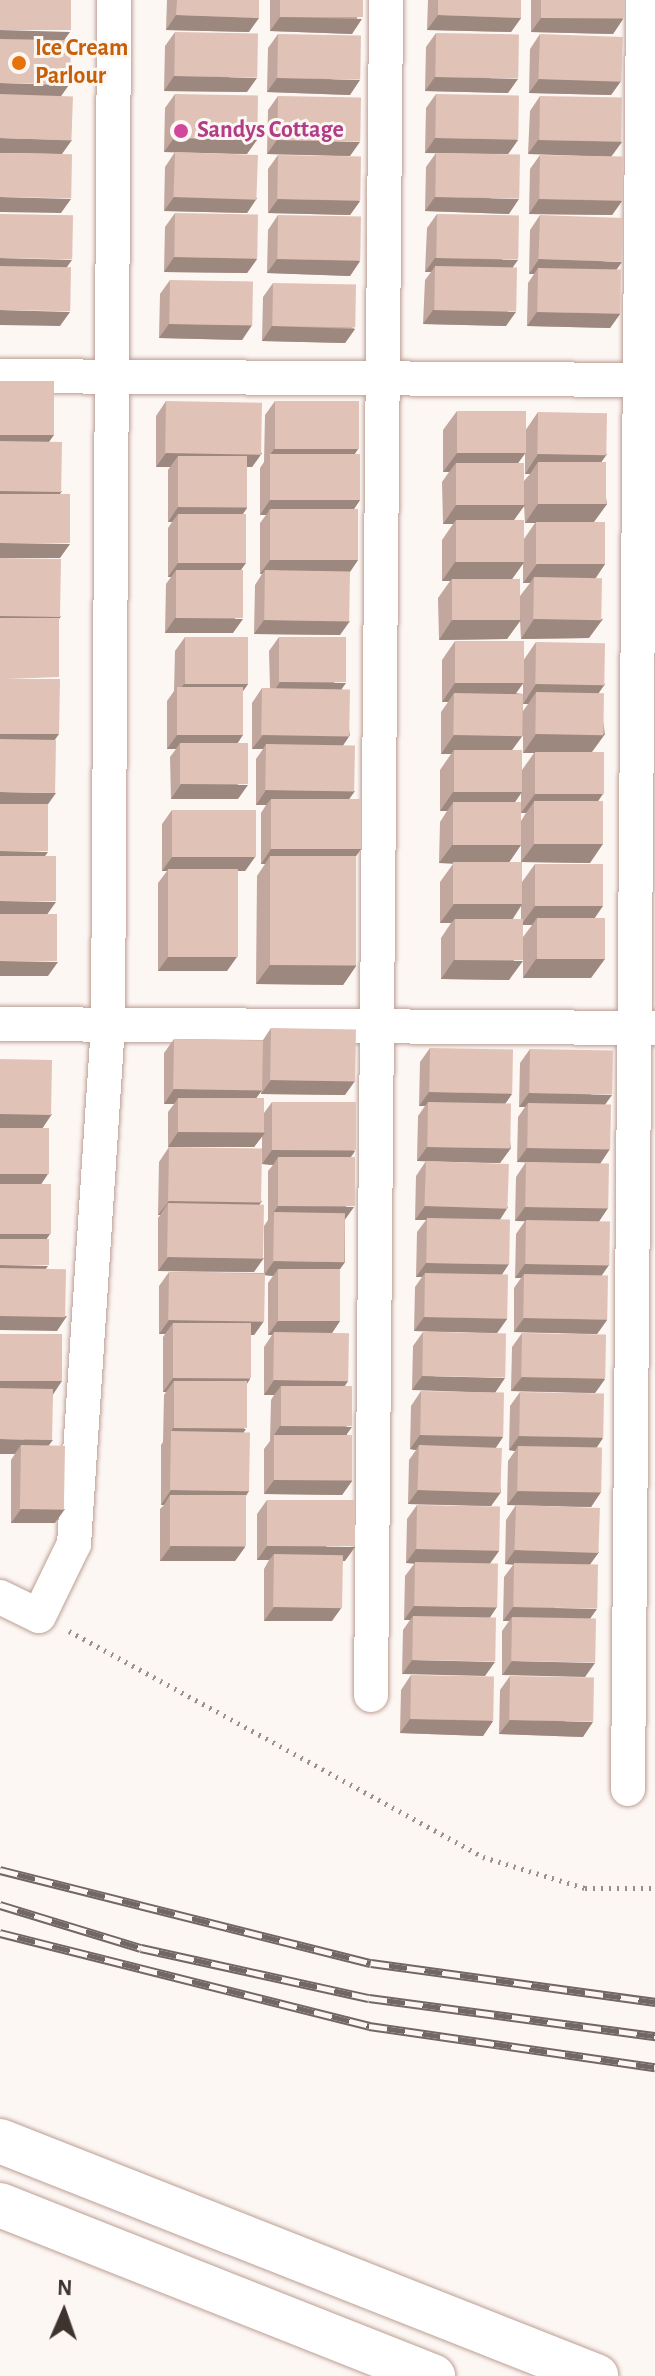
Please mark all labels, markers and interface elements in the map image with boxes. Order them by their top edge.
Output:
place label: Ice Cream Parlour [35,35,128,91]
marker: Ice Cream Parlour [10,54,28,72]
place label: Sandys Cottage [197,117,344,145]
marker: Sandys Cottage [172,122,190,140]
north arrow [24,2272,104,2352]
text: N [57,2277,73,2299]

